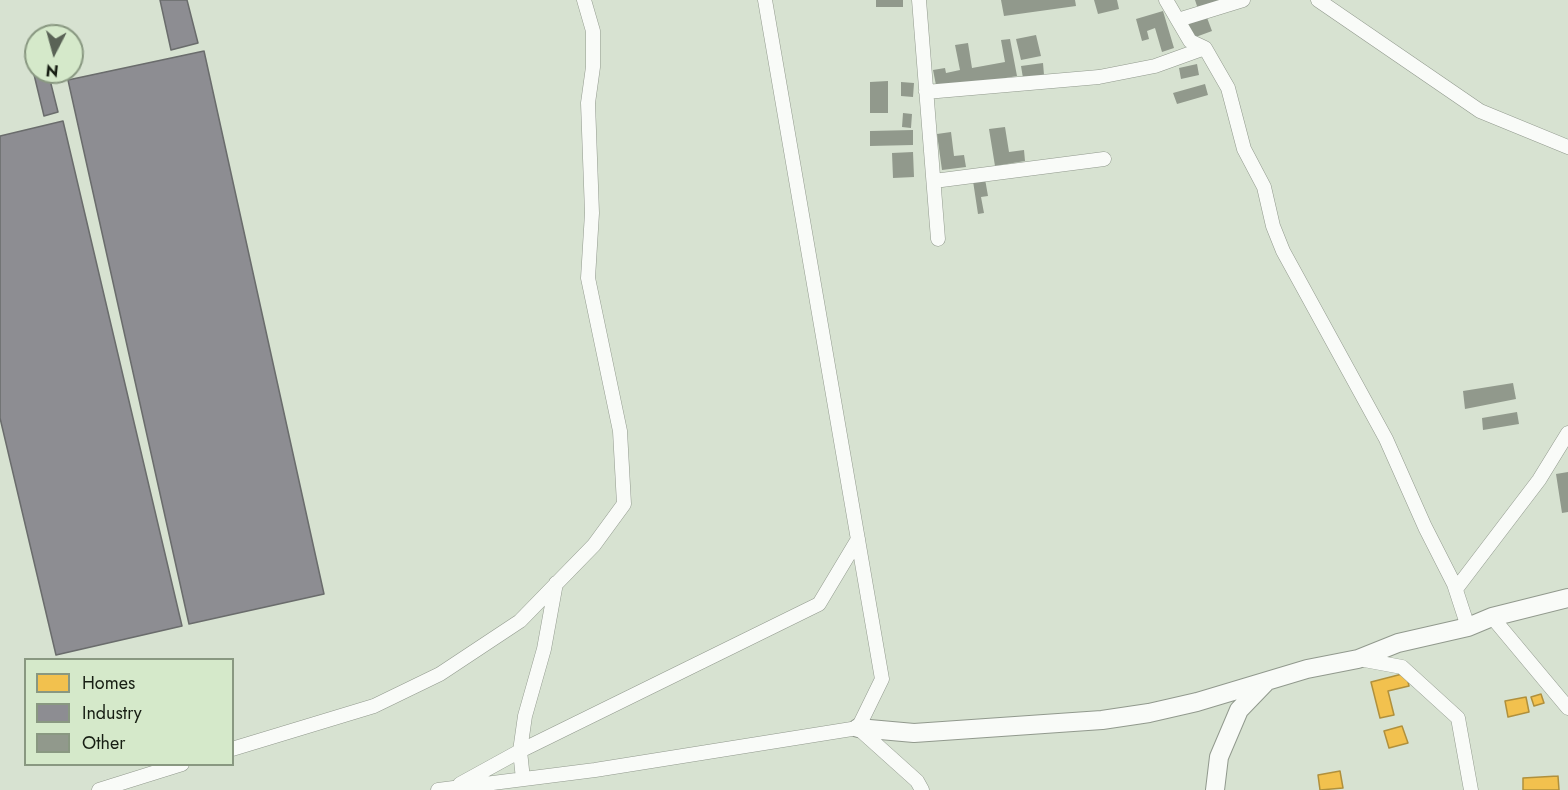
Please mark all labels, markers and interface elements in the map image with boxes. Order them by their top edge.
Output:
north arrow [24,24,84,84]
text: N [45,58,60,83]
legend [24,658,234,766]
text: Homes [82,670,135,696]
text: Industry [82,700,142,726]
text: Other [82,730,125,756]

